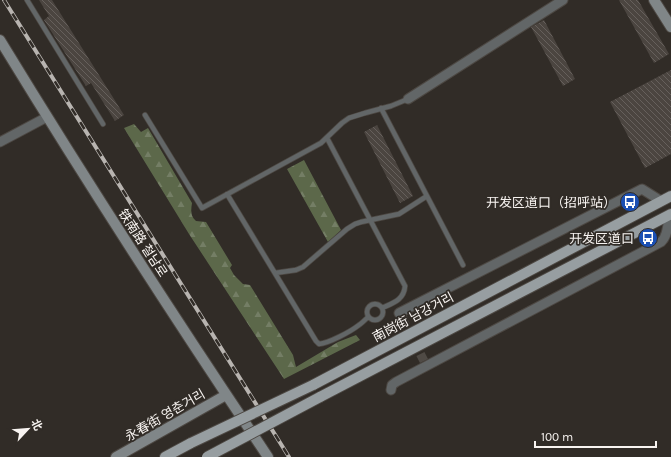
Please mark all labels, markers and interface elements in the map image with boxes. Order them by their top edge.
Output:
bus stop icon: 开发区道口（招呼站） [619,191,641,213]
place label: 开发区道口（招呼站） [486,195,616,210]
street label: 铁南路 철남로 [115,206,171,280]
bus stop icon: 开发区道口 [637,227,659,249]
place label: 开发区道口 [569,231,634,246]
street label: 南岗街 남강거리 [370,289,456,345]
street label: 永春街 영춘거리 [122,386,208,444]
north arrow [8,409,48,449]
text: 北 [28,417,45,433]
scale bar [535,423,656,449]
text: 100 m [541,430,573,444]

